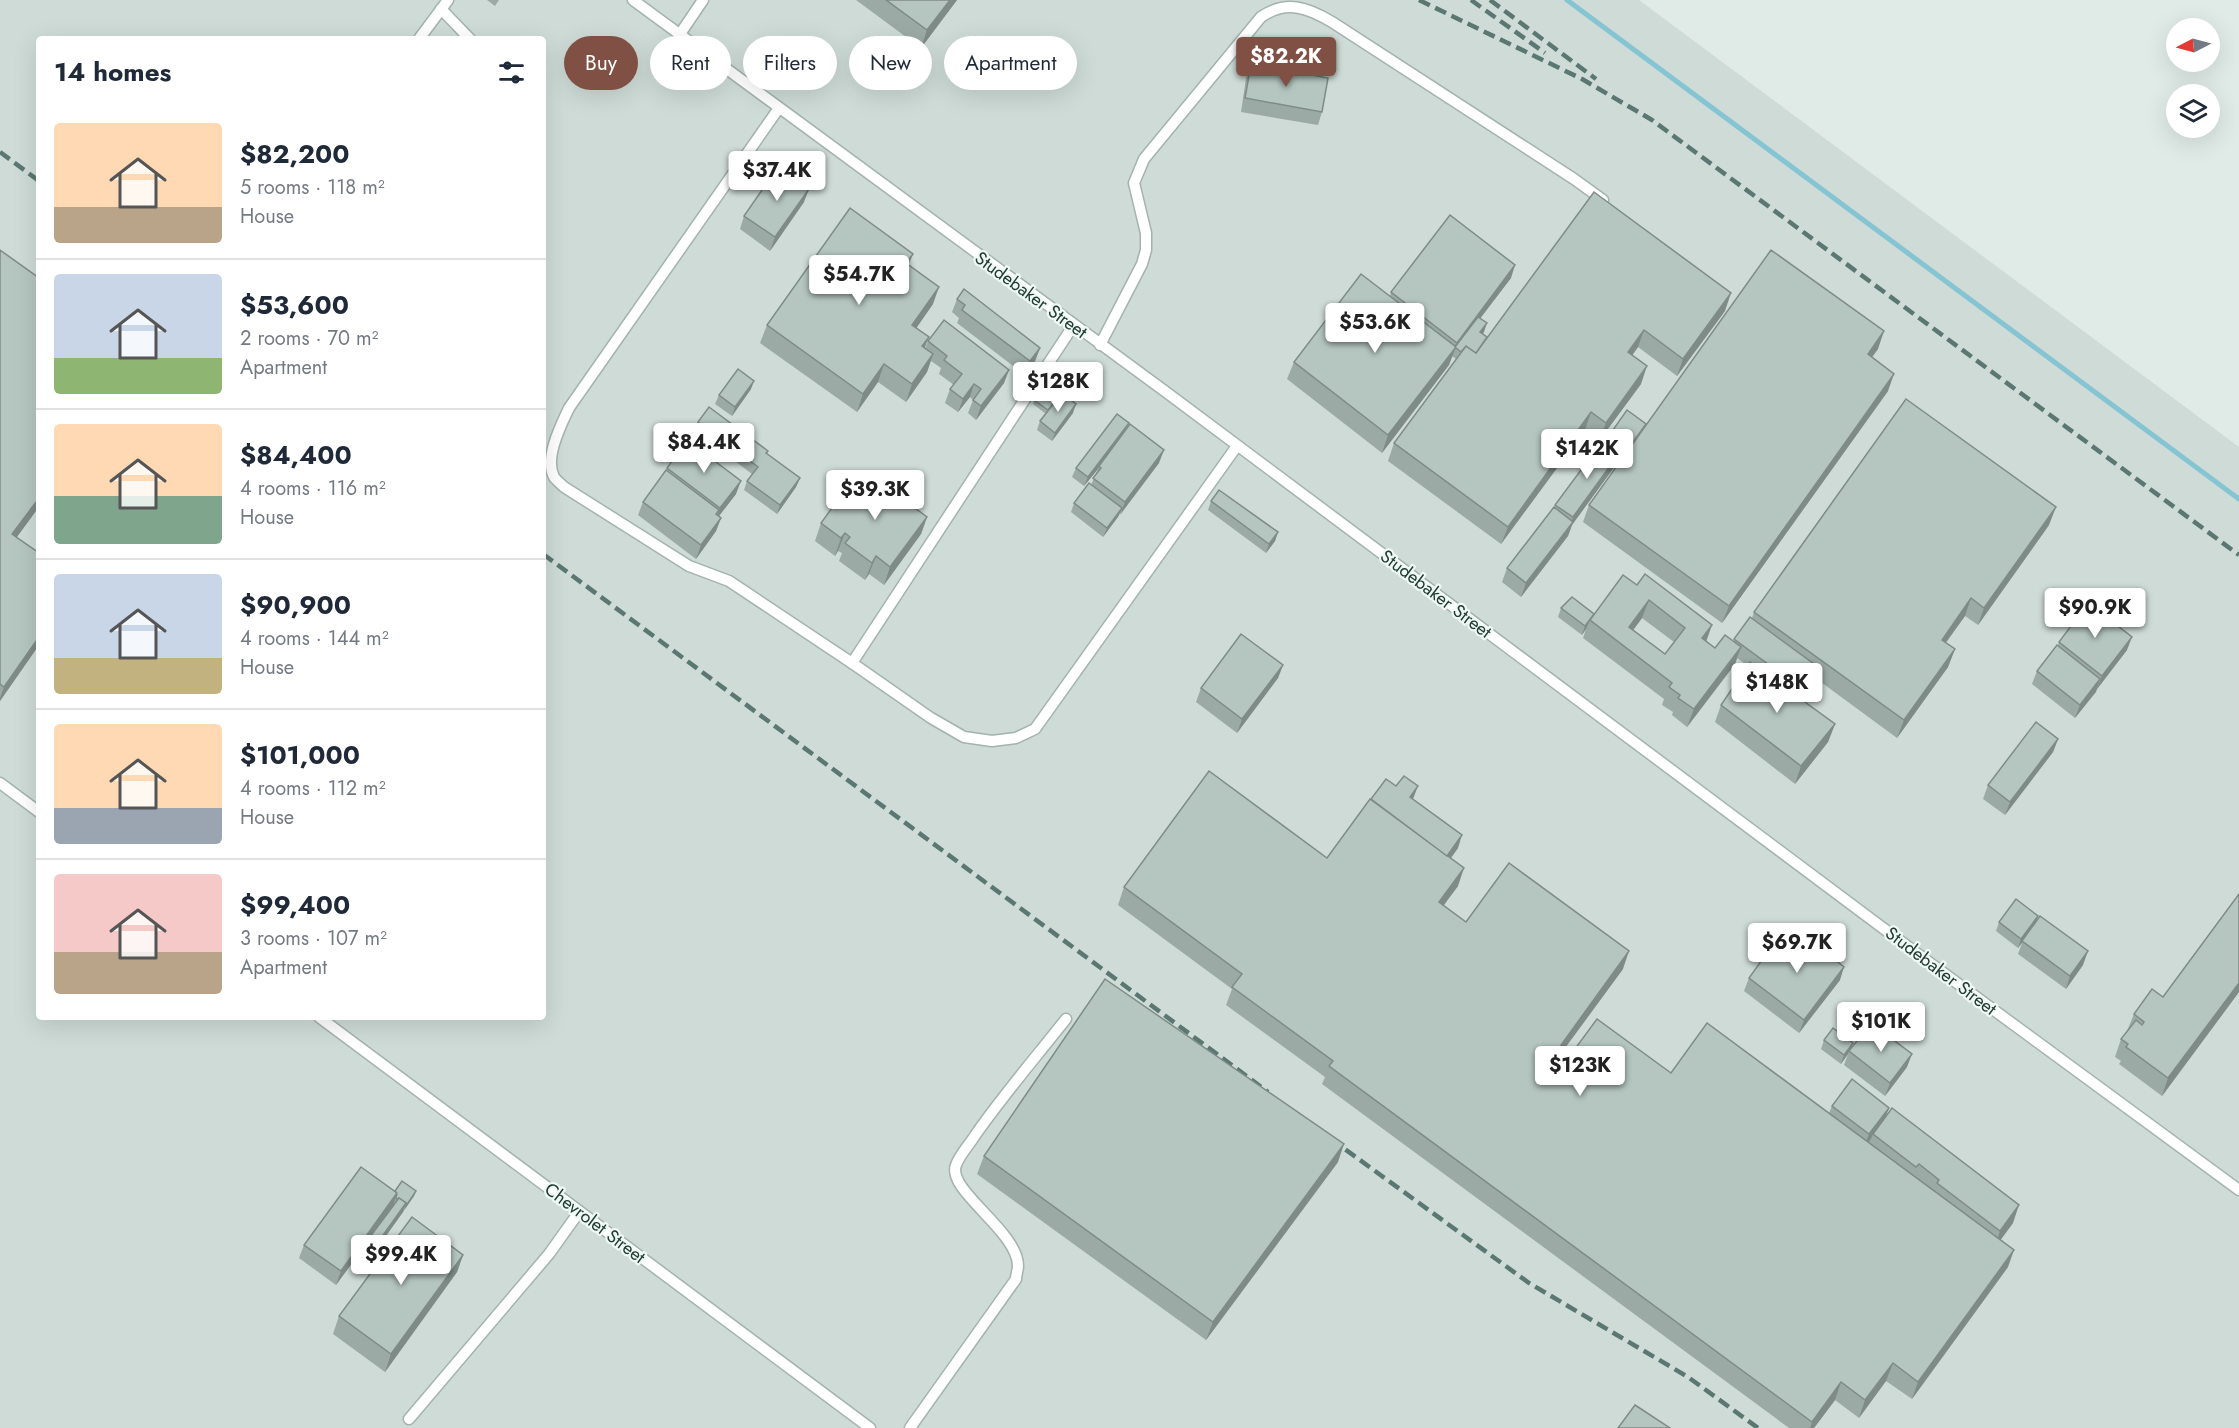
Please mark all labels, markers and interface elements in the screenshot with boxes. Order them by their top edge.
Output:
north arrow [2166,18,2220,72]
map controls [2166,18,2220,138]
chip: Buy [564,36,638,90]
chip: Rent [650,36,731,90]
chip: Filters [743,36,837,90]
chip: New [849,36,932,90]
chip: Apartment [944,36,1077,90]
pin: $82.2K [1237,37,1335,88]
text: $82.2K [1250,42,1322,71]
text: 14 homes [54,53,171,91]
icon: filters [495,56,528,89]
button: layers [2166,84,2220,138]
text: $82,200 [240,135,349,173]
icon: home [102,147,174,219]
pin: $37.4K [728,151,826,202]
text: $37.4K [743,156,812,185]
text: 5 rooms · 118 m² [240,173,385,202]
text: House [240,202,294,231]
street label: Studebaker Street [969,245,1093,345]
pin: $54.7K [810,255,908,306]
text: $54.7K [823,260,895,289]
text: $53,600 [240,286,349,324]
icon: home [102,298,174,370]
pin: $53.6K [1326,303,1424,354]
text: $53.6K [1339,308,1411,337]
text: 2 rooms · 70 m² [240,324,378,353]
text: Apartment [240,353,327,382]
pin: $128K [1016,362,1100,413]
text: $128K [1027,367,1089,396]
pin: $84.4K [655,423,753,474]
text: $84.4K [667,428,741,457]
pin: $142K [1545,429,1629,480]
text: $142K [1555,434,1619,463]
text: $84,400 [240,436,352,474]
icon: home [102,448,174,520]
pin: $39.3K [826,470,924,521]
text: 4 rooms · 116 m² [240,474,386,503]
text: $39.3K [840,475,910,504]
text: House [240,503,294,532]
street label: Studebaker Street [1375,543,1498,645]
text: $90,900 [240,586,351,624]
pin: $90.9K [2046,588,2144,639]
text: $90.9K [2059,593,2131,622]
icon: home [102,598,174,670]
text: 4 rooms · 144 m² [240,624,389,653]
text: House [240,653,294,682]
pin: $148K [1735,663,1819,714]
text: $148K [1745,668,1809,697]
text: $101,000 [240,736,360,774]
icon: home [102,748,174,820]
text: 4 rooms · 112 m² [240,774,386,803]
text: House [240,803,294,832]
text: $99,400 [240,886,350,924]
icon: home [102,898,174,970]
street label: Studebaker Street [1880,920,2003,1022]
pin: $69.7K [1748,923,1846,974]
text: 3 rooms · 107 m² [240,924,387,953]
text: $69.7K [1762,928,1832,957]
text: Apartment [240,953,327,982]
pin: $101K [1839,1002,1923,1053]
text: $101K [1851,1007,1911,1036]
pin: $123K [1538,1046,1622,1097]
text: $123K [1549,1051,1611,1080]
street label: Chevrolet Street [539,1176,651,1270]
pin: $99.4K [352,1235,450,1286]
text: $99.4K [365,1240,437,1269]

